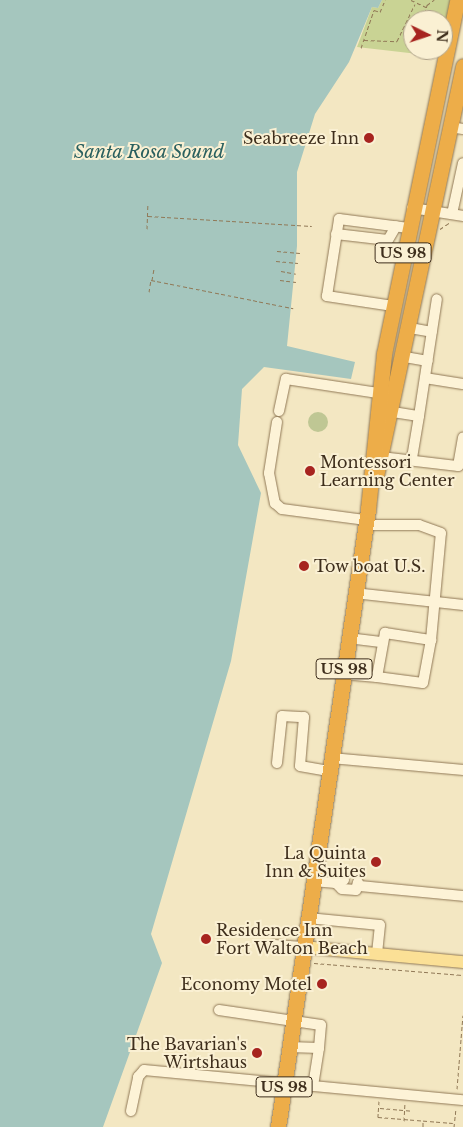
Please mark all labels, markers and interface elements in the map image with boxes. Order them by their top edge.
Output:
north arrow [403,10,453,60]
text: N [433,29,451,43]
place label: Seabreeze Inn [243,128,359,148]
marker: Seabreeze Inn [363,132,375,144]
water label: Santa Rosa Sound [73,141,225,163]
road number: US 98 [374,240,432,266]
place label: Montessori Learning Center [320,452,455,490]
marker: Montessori Learning Center [304,465,316,477]
place label: Tow boat U.S. [314,556,426,576]
marker: Tow boat U.S. [298,560,310,572]
road number: US 98 [315,656,373,682]
place label: La Quinta Inn & Suites [265,843,366,881]
marker: La Quinta Inn & Suites [370,856,382,868]
place label: Residence Inn Fort Walton Beach [216,920,368,958]
marker: Residence Inn Fort Walton Beach [200,933,212,945]
place label: Economy Motel [180,974,312,994]
marker: Economy Motel [316,978,328,990]
place label: The Bavarian's Wirtshaus [127,1034,247,1072]
marker: The Bavarian's Wirtshaus [251,1047,263,1059]
road number: US 98 [255,1074,313,1100]

